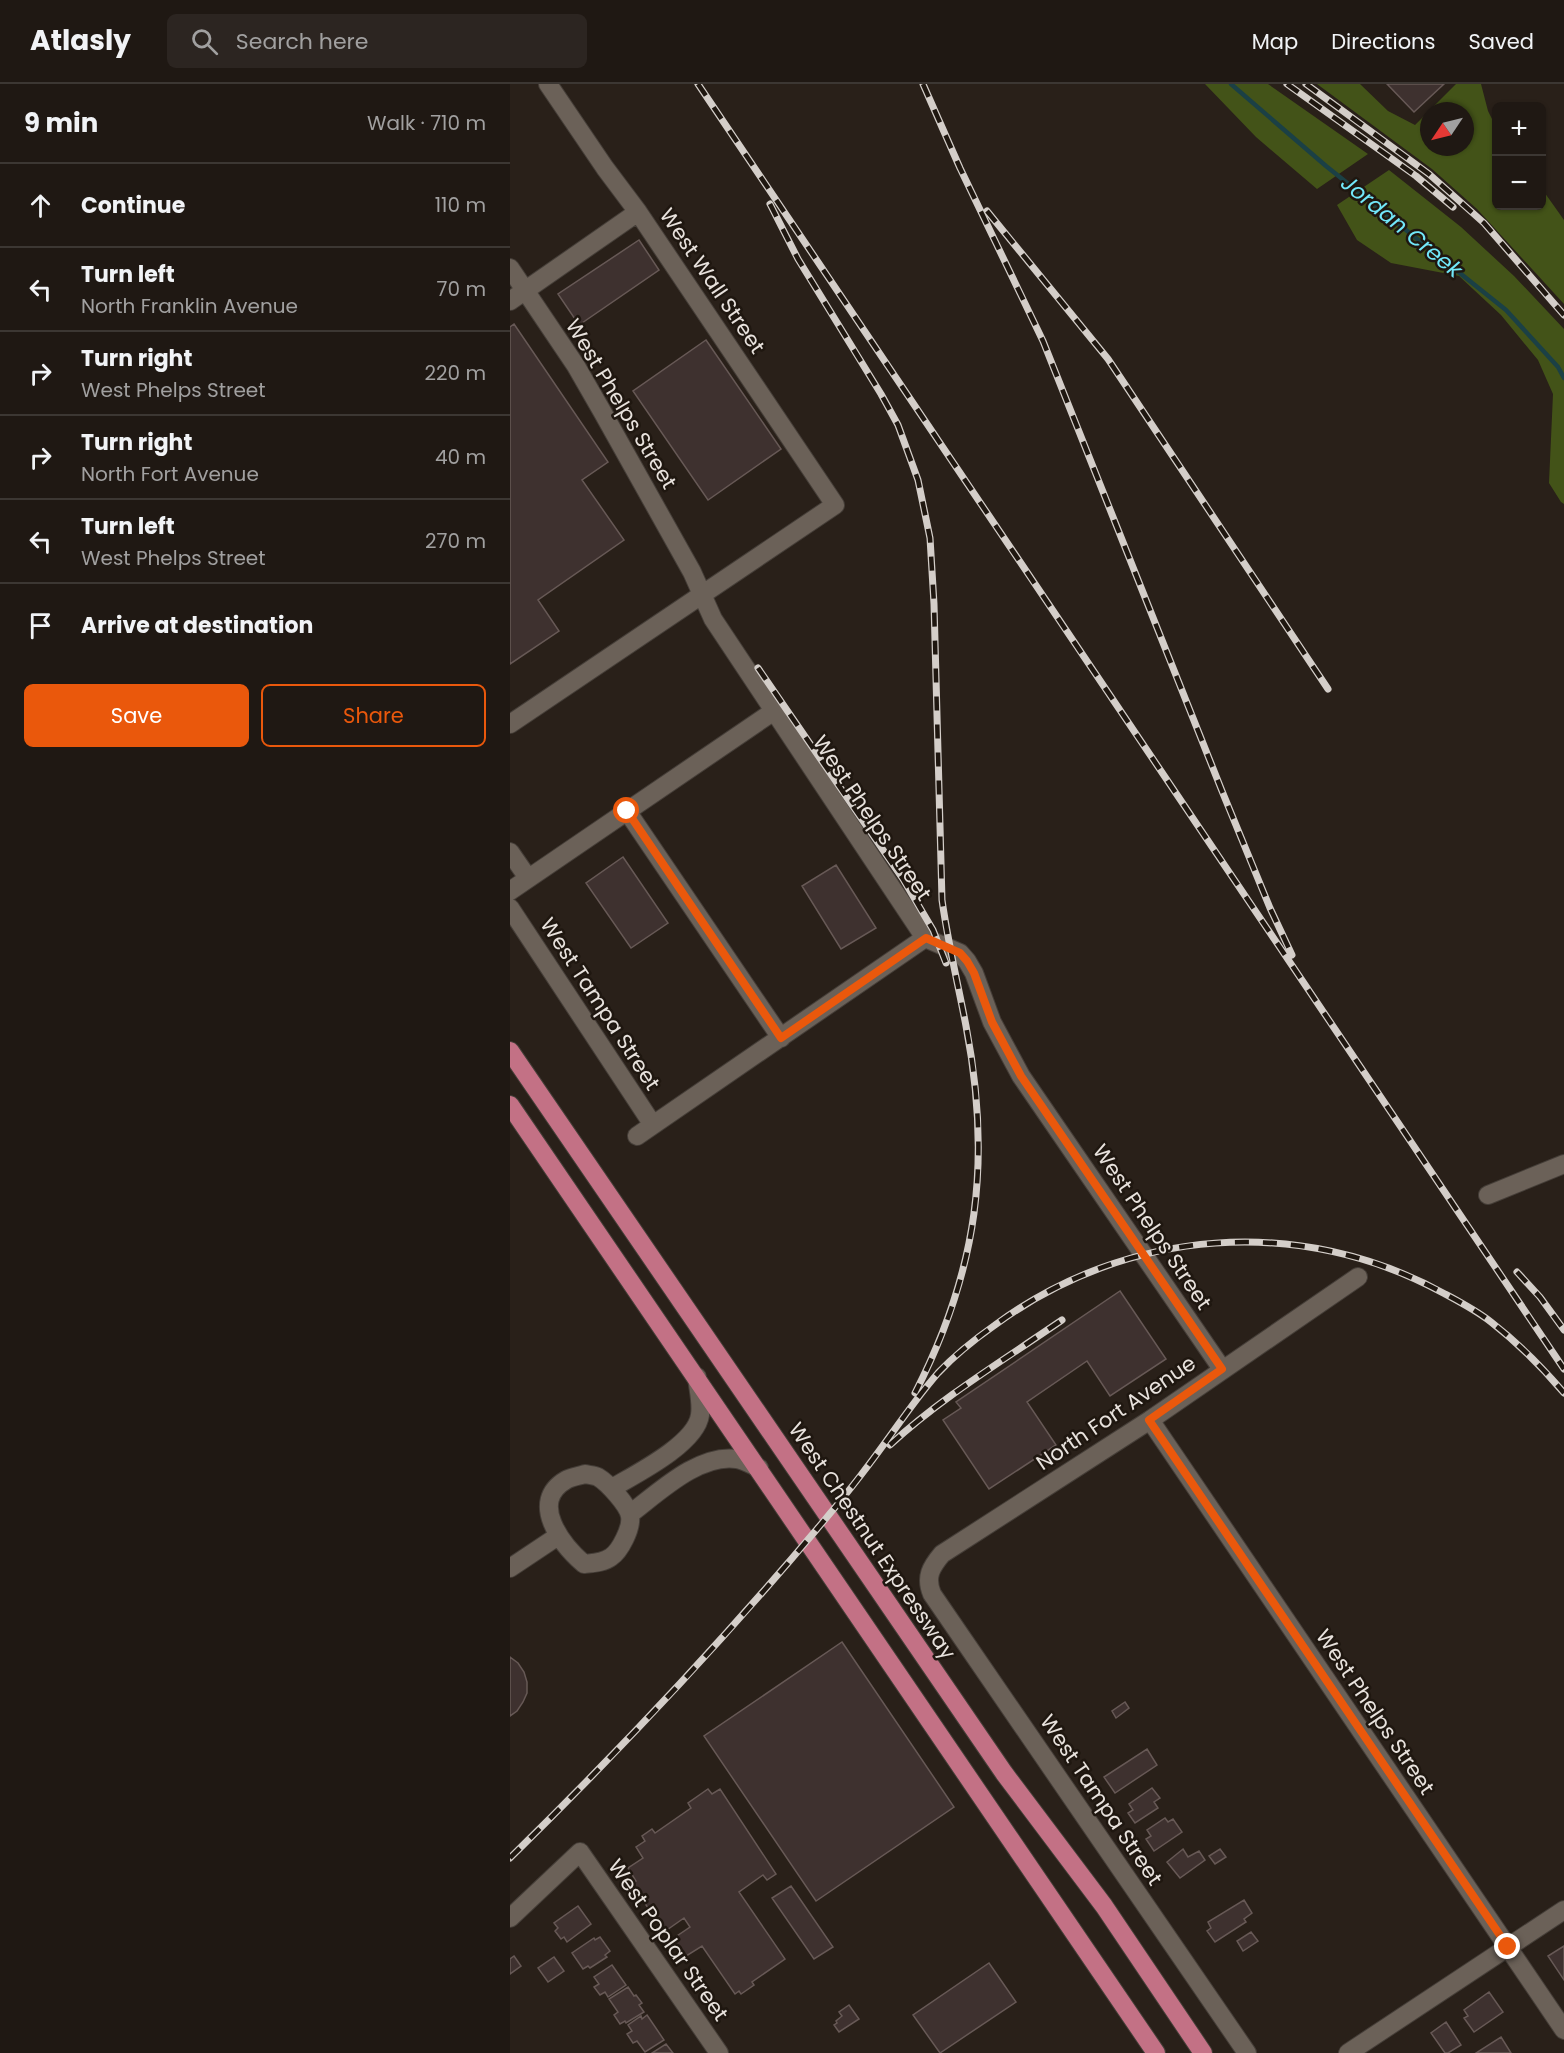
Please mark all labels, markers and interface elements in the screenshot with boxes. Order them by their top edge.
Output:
search box [167,14,587,68]
text: Atlasly [30,21,131,60]
icon: search [188,25,221,58]
text: Search here [236,26,368,57]
text: Map [1252,27,1298,56]
text: Directions [1331,27,1435,56]
text: Saved [1468,27,1534,56]
north arrow [1420,102,1474,156]
map controls [1492,102,1546,210]
button: + [1492,102,1546,156]
text: 9 min [24,105,98,141]
text: Walk · 710 m [367,109,486,137]
button: − [1492,156,1546,210]
water label: Jordan Creek [1334,168,1470,286]
icon: ahead [24,189,57,222]
text: Continue [81,190,185,221]
text: 110 m [435,191,486,219]
street label: West Wall Street [653,202,772,359]
text: Turn left [81,259,175,290]
icon: left [24,273,57,306]
text: 70 m [437,275,486,303]
text: North Franklin Avenue [81,292,298,320]
street label: West Phelps Street [559,313,684,494]
text: Turn right [81,343,192,374]
icon: right [24,357,57,390]
text: 220 m [425,359,486,387]
text: West Phelps Street [81,376,266,404]
text: Turn right [81,427,192,458]
icon: right [24,441,57,474]
text: 40 m [435,443,486,471]
text: North Fort Avenue [81,460,259,488]
text: Turn left [81,511,175,542]
icon: left [24,525,57,558]
text: 270 m [425,527,486,555]
text: West Phelps Street [81,544,266,572]
icon: arrive [24,609,57,642]
text: Arrive at destination [81,610,313,641]
button: Save [24,684,249,747]
button: Share [261,684,486,747]
street label: West Phelps Street [806,729,939,906]
route start [613,797,639,823]
street label: West Tampa Street [534,912,667,1096]
street label: West Phelps Street [1086,1138,1219,1315]
street label: North Fort Avenue [1030,1348,1201,1477]
street label: West Chestnut Expressway [782,1416,963,1665]
street label: West Phelps Street [1309,1623,1442,1800]
street label: West Tampa Street [1033,1709,1169,1891]
street label: West Poplar Street [602,1853,735,2027]
route end [1494,1933,1520,1959]

